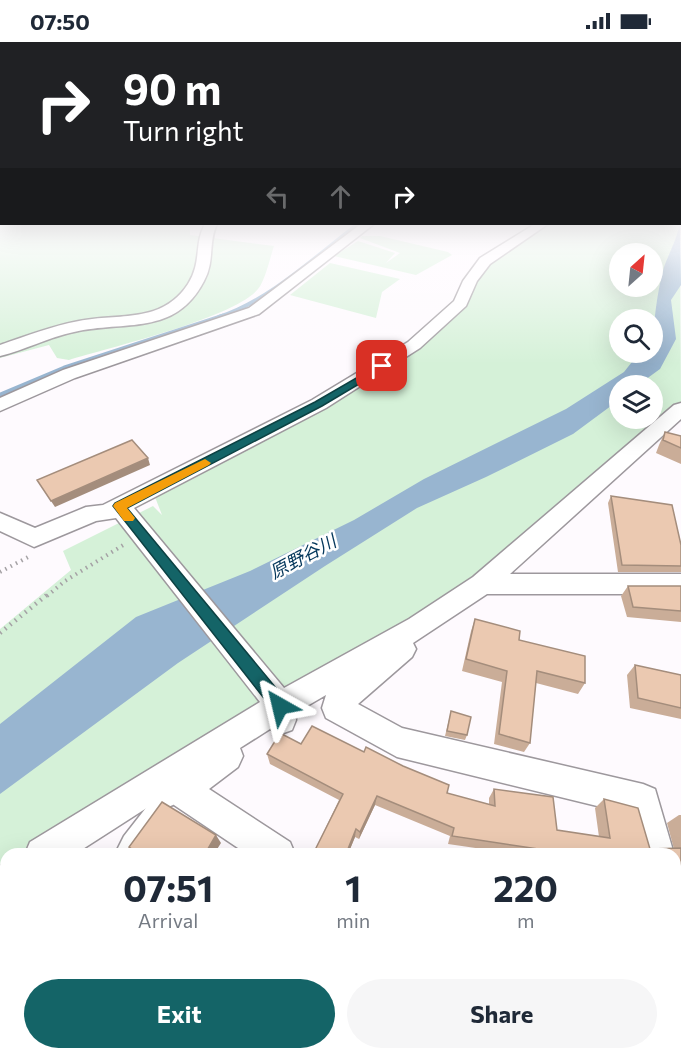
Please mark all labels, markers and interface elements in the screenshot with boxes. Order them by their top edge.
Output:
text: 07:50 [30,8,90,35]
text: 90 m [123,62,222,114]
icon: right [24,66,102,144]
text: Turn right [123,114,243,147]
icon: left [261,180,294,213]
icon: ahead [324,180,357,213]
icon: right [387,180,420,213]
north arrow [609,243,663,297]
map controls [609,243,663,429]
button: search [609,309,663,363]
pin [356,340,407,391]
icon: arrive [365,349,398,382]
button: layers [609,375,663,429]
water label: 原野谷川 [266,529,341,583]
position arrow [248,674,312,738]
text: 07:51 [123,865,213,909]
text: 1 [345,865,361,909]
text: 220 [493,865,558,909]
text: Arrival [138,908,198,932]
text: min [336,908,370,932]
text: m [517,908,534,932]
button: Exit [24,979,335,1048]
button: Share [347,979,657,1048]

